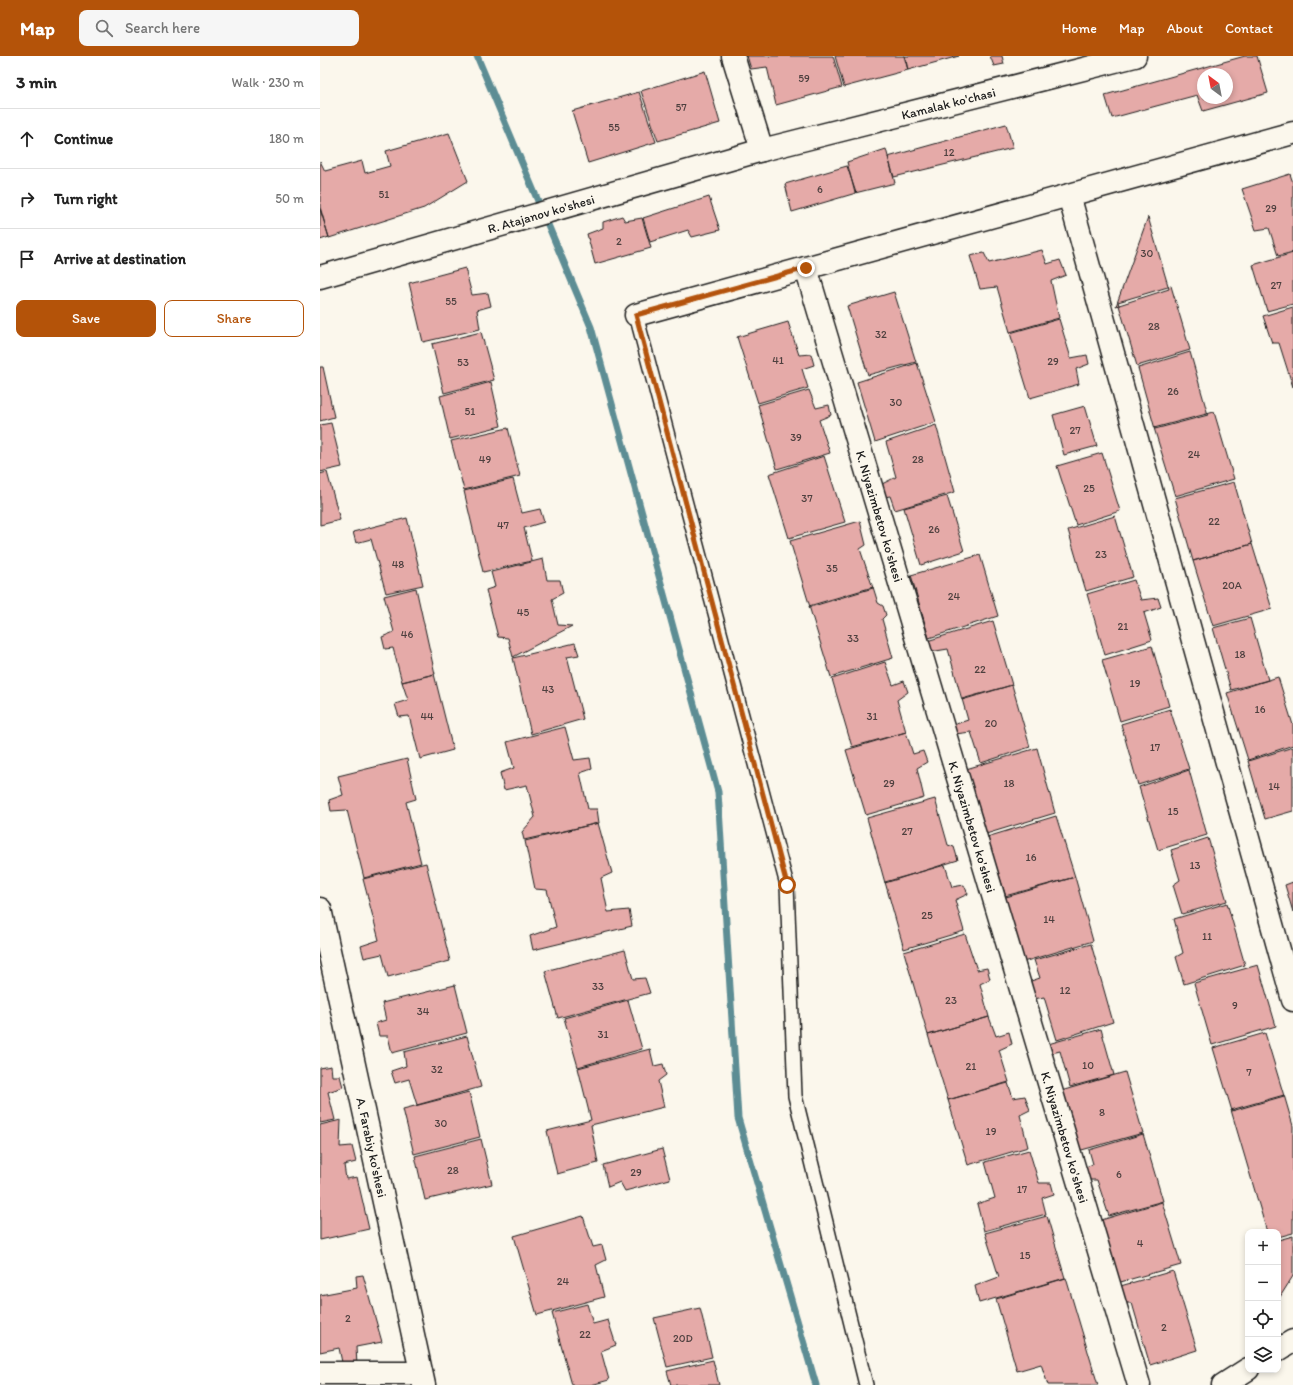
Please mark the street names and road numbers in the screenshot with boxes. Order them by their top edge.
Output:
street label: Kamalak ko'chasi [900,84,997,122]
street label: R. Atajanov ko'shesi [486,191,596,236]
street label: K. Niyazimbetov ko'shesi [853,449,907,584]
street label: K. Niyazimbetov ko'shesi [946,759,999,894]
street label: K. Niyazimbetov ko'shesi [1038,1070,1092,1205]
street label: A. Farabiy ko'shesi [354,1096,390,1199]

